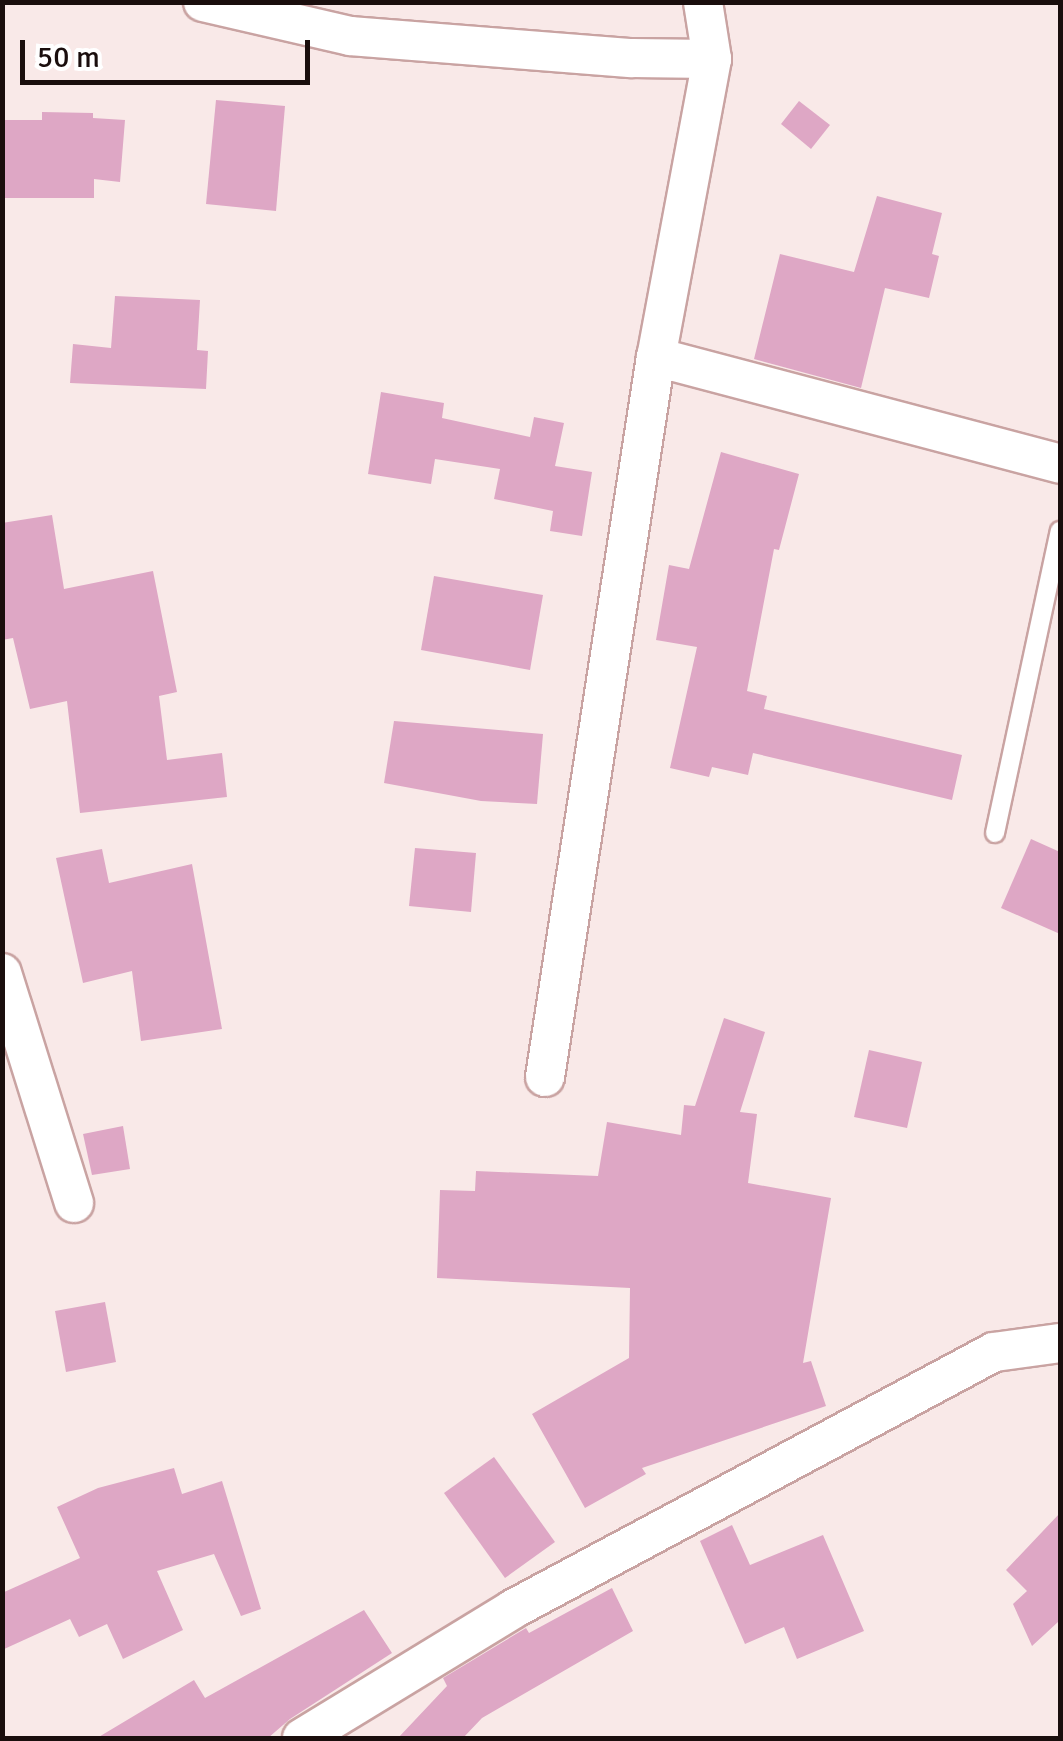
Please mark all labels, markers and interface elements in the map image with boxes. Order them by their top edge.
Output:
scale bar [25,20,315,82]
text: 50 m [37,39,100,76]

